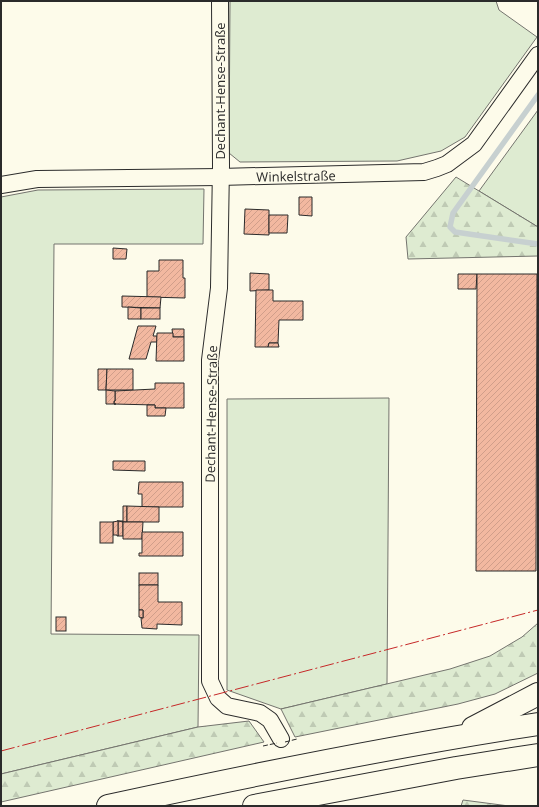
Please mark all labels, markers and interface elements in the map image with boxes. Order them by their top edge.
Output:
street label: Dechant-Hense-Straße [211,22,229,160]
street label: Winkelstraße [256,166,336,186]
street label: Dechant-Hense-Straße [201,345,221,483]

